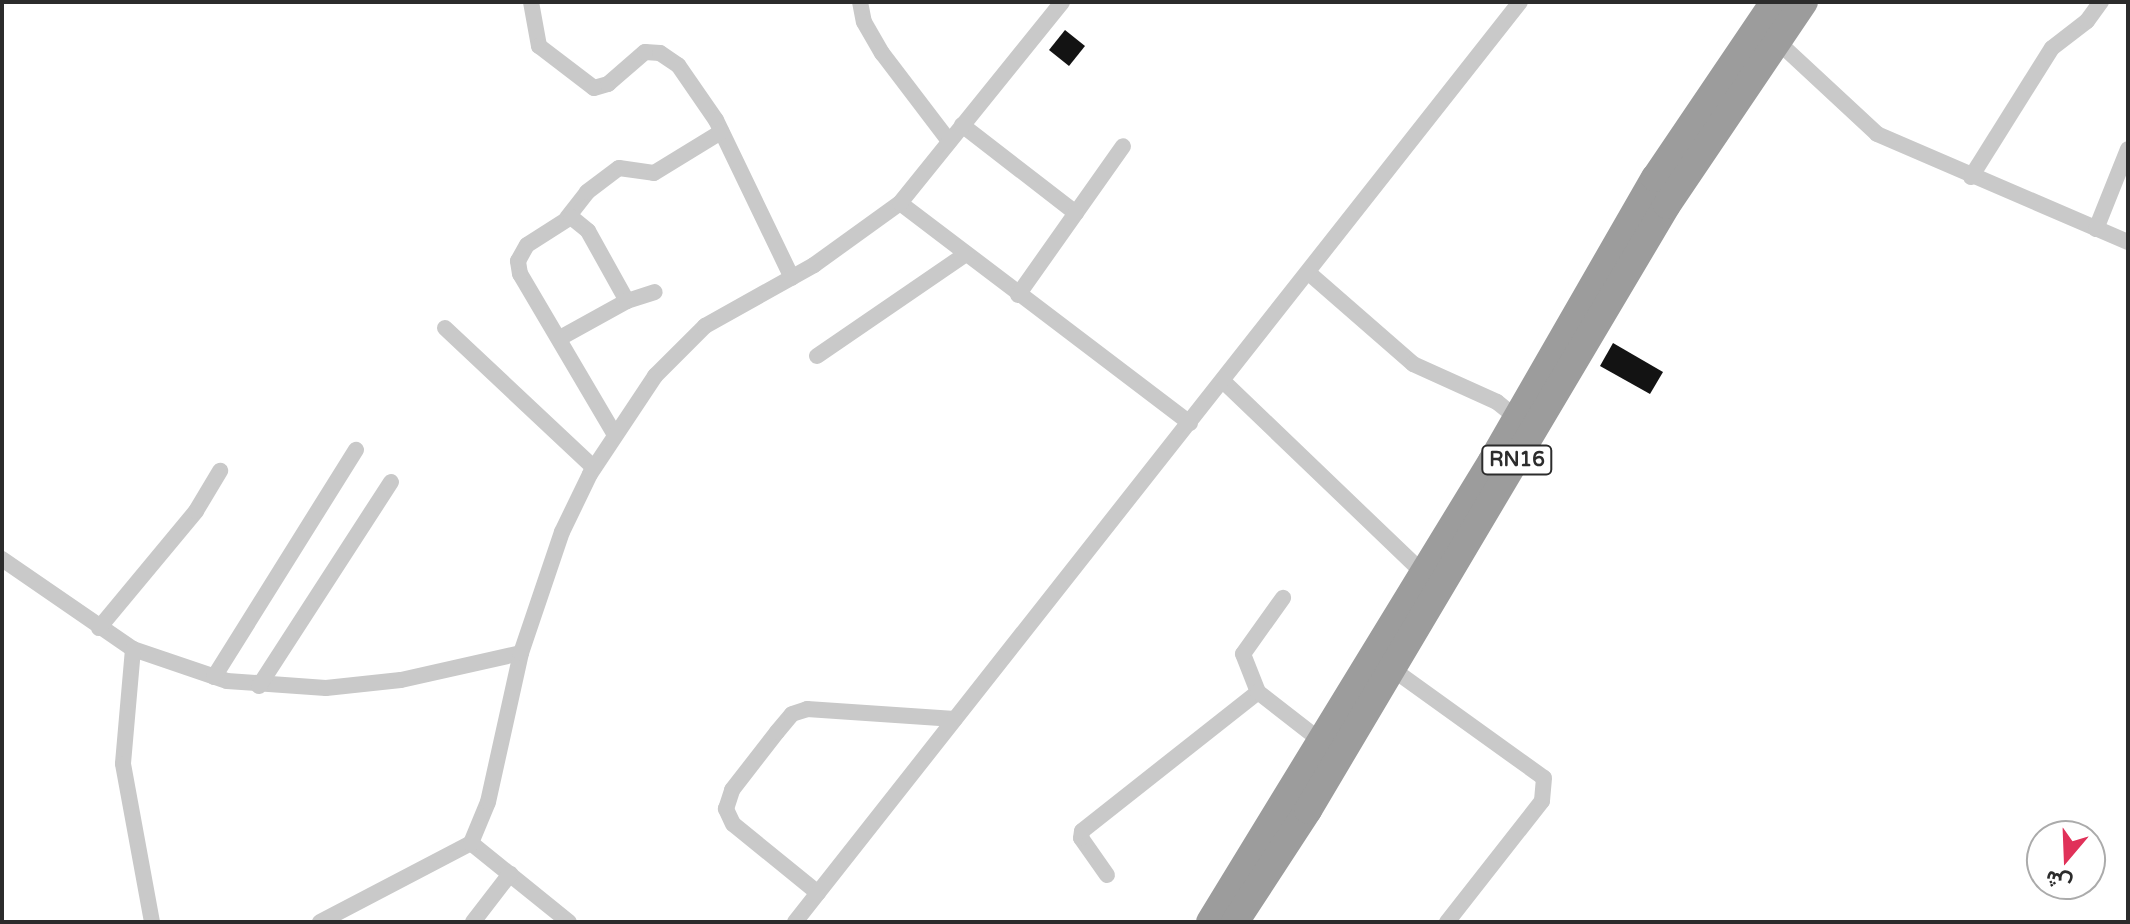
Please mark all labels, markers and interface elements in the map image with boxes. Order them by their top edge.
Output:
road number: RN16 [1481,444,1553,476]
north arrow [2026,820,2106,900]
text: ش [2042,864,2076,897]

